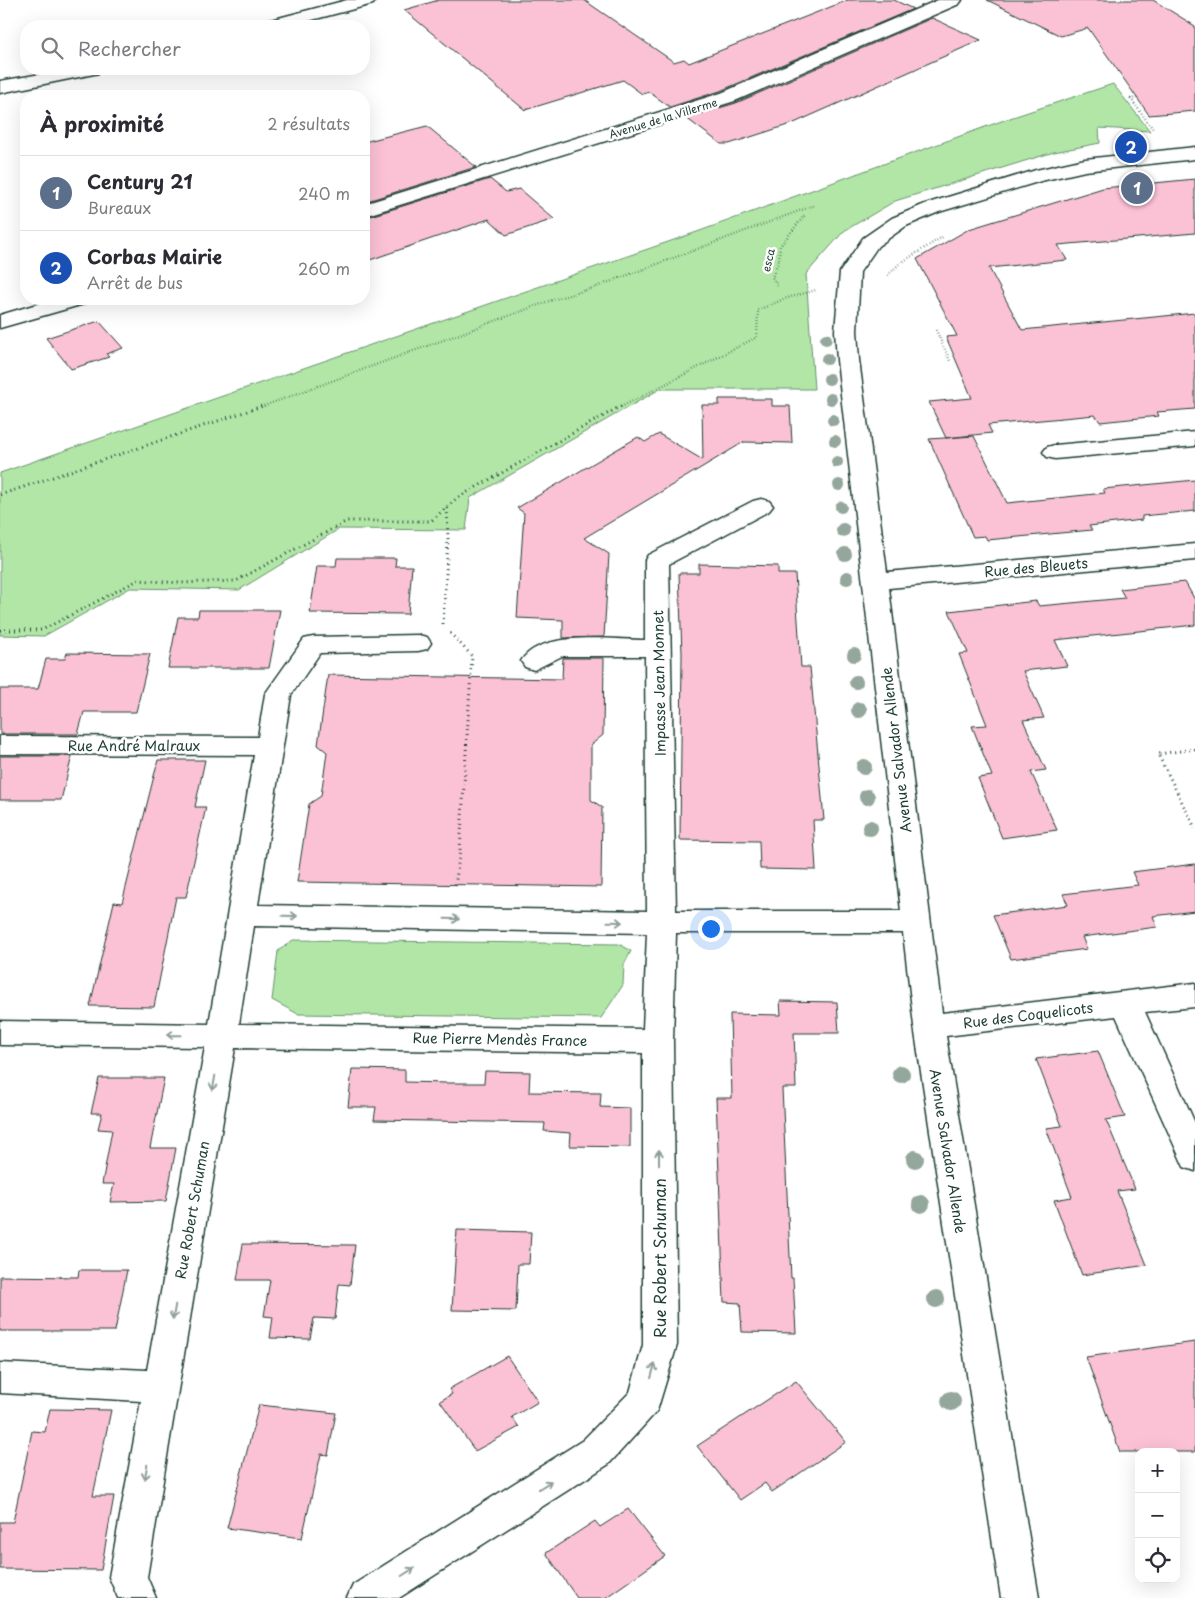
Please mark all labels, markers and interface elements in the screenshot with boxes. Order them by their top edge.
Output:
search box [20,20,370,75]
icon: search [38,34,66,62]
text: Rechercher [78,34,181,62]
street label: Avenue de la Villerme [607,93,719,143]
text: À proximité [40,107,164,139]
text: 2 résultats [267,111,350,135]
pin: 2 [1115,128,1147,166]
text: Century 21 [87,167,193,195]
pin: 1 [1121,169,1153,207]
text: 1 [52,181,60,205]
text: 240 m [298,181,350,205]
text: Bureaux [87,195,151,219]
text: Corbas Mairie [87,242,222,270]
street label: esca [757,246,779,273]
text: 2 [50,256,62,280]
text: 260 m [298,256,350,280]
text: Arrêt de bus [87,270,183,294]
street label: Rue des Bleuets [983,552,1089,582]
street label: Impasse Jean Monnet [647,610,671,756]
street label: Avenue Salvador Allende [875,666,917,834]
street label: Rue André Malraux [68,735,200,756]
one-way arrow [282,911,298,921]
one-way arrow [444,914,460,924]
your location [698,916,724,942]
one-way arrow [607,917,623,926]
street label: Rue des Coquelicots [962,997,1095,1033]
street label: Rue Pierre Mendès France [413,1027,587,1051]
one-way arrow [166,1030,182,1040]
street label: Avenue Salvador Allende [925,1067,971,1235]
one-way arrow [209,1075,219,1091]
street label: Rue Robert Schuman [170,1139,214,1281]
one-way arrow [654,1149,664,1165]
street label: Rue Robert Schuman [647,1178,671,1338]
one-way arrow [169,1304,179,1320]
one-way arrow [648,1363,658,1379]
map controls [1135,1448,1180,1583]
button: + [1135,1448,1180,1493]
one-way arrow [141,1464,151,1480]
one-way arrow [537,1479,551,1489]
button: − [1135,1493,1180,1538]
button: locate [1135,1538,1180,1583]
one-way arrow [400,1567,414,1577]

